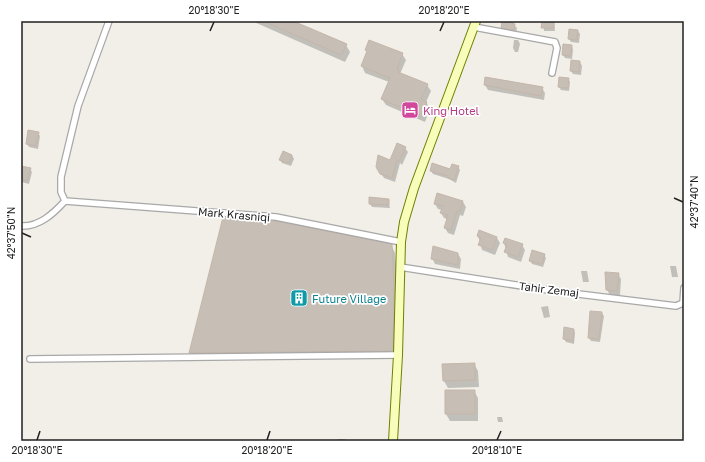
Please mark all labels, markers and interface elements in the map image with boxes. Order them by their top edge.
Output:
text: 20°18'30"E [188,4,240,16]
text: 20°18'20"E [418,4,470,16]
hotel icon: King Hotel [400,100,420,120]
place label: King Hotel [423,104,480,117]
text: 42°37'40"N [688,176,700,228]
street label: Mark Krasniqi [197,204,271,224]
text: 42°37'50"N [5,207,17,259]
street label: Tahir Zemaj [518,279,580,299]
building icon: Future Village [289,288,309,308]
place label: Future Village [312,292,386,305]
text: 20°18'30"E [11,444,63,456]
text: 20°18'20"E [241,444,293,456]
text: 20°18'10"E [472,444,522,456]

